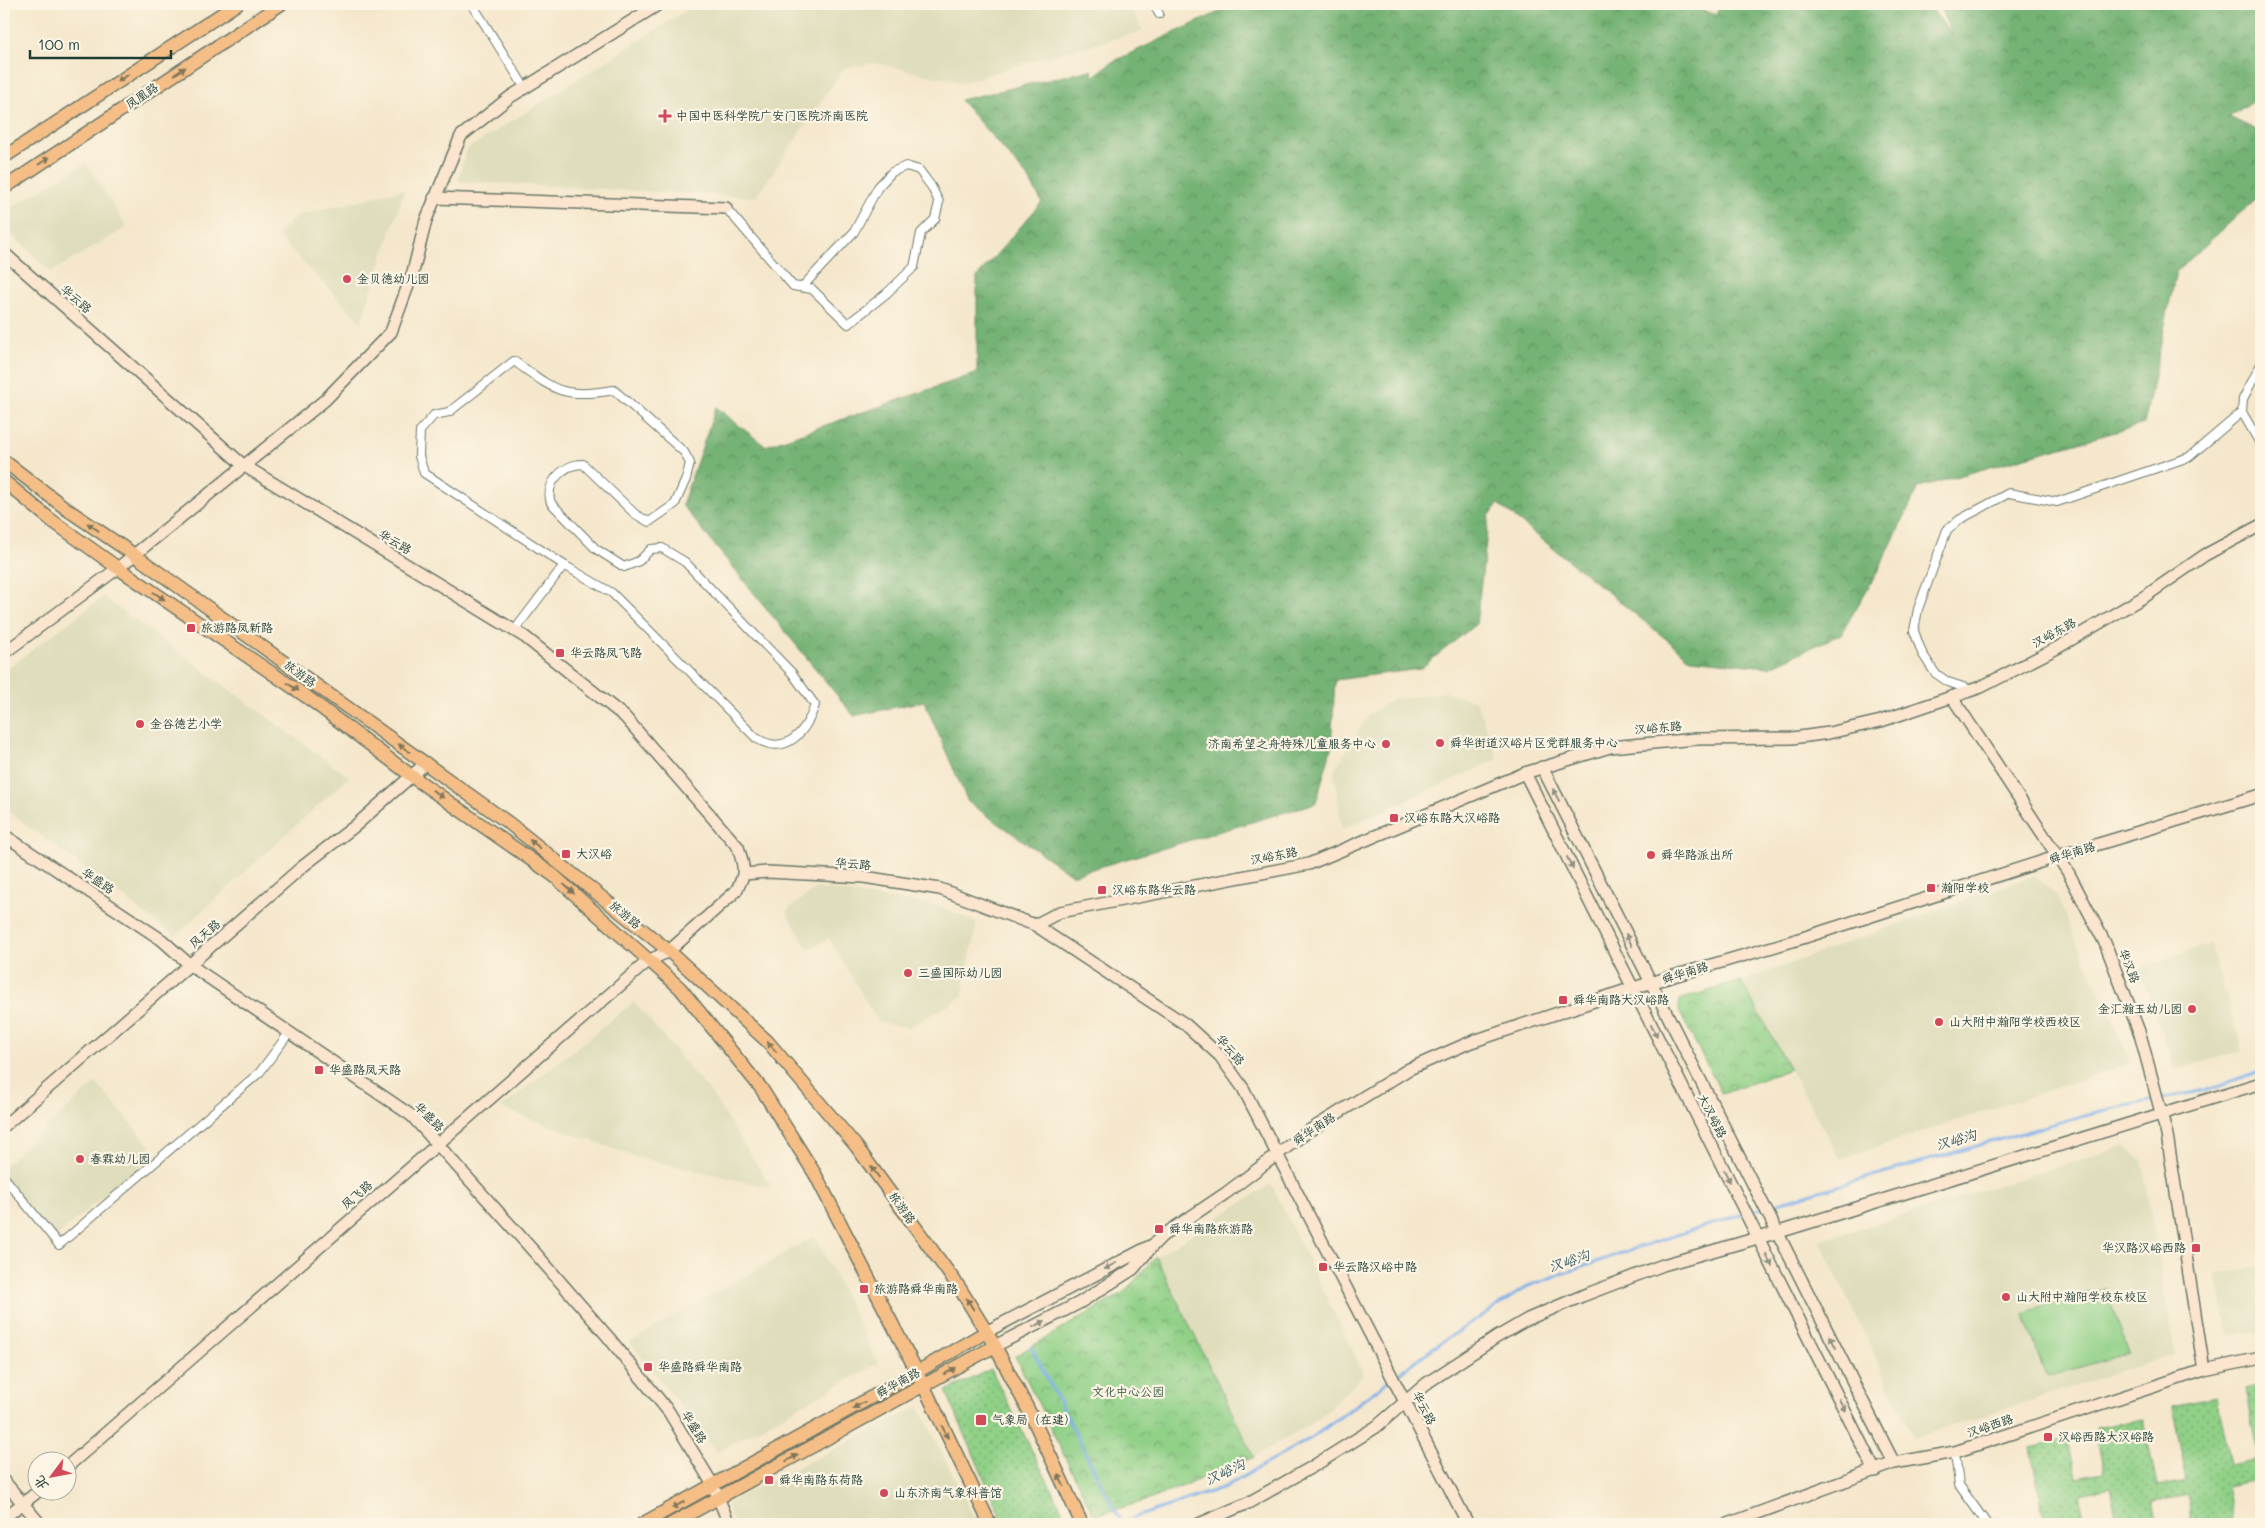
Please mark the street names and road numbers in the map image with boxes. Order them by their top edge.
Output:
street label: 凤凰路 [122,78,161,112]
street label: 华云路 [58,280,95,316]
street label: 华云路 [376,525,415,557]
street label: 汉峪东路 [2029,613,2078,651]
street label: 旅游路 [281,656,320,690]
street label: 汉峪东路 [1633,717,1683,737]
street label: 舜华南路 [2046,837,2097,867]
street label: 汉峪东路 [1249,843,1299,867]
street label: 华云路 [834,853,872,873]
street label: 华盛路 [79,863,118,897]
street label: 旅游路 [607,897,645,932]
street label: 风天路 [186,915,223,951]
street label: 华汉路 [2116,946,2144,985]
street label: 舜华南路 [1659,957,1710,987]
street label: 华云路 [1213,1031,1249,1068]
street label: 大汉峪路 [1695,1091,1731,1141]
street label: 华盛路 [411,1098,448,1135]
street label: 舜华南路 [1289,1108,1338,1148]
street label: 凤飞路 [338,1176,375,1212]
street label: 旅游路 [886,1188,920,1227]
street label: 舜华南路 [873,1363,922,1401]
street label: 华云路 [1410,1388,1440,1427]
street label: 华盛路 [679,1407,711,1446]
street label: 汉峪西路 [1964,1410,2015,1440]

